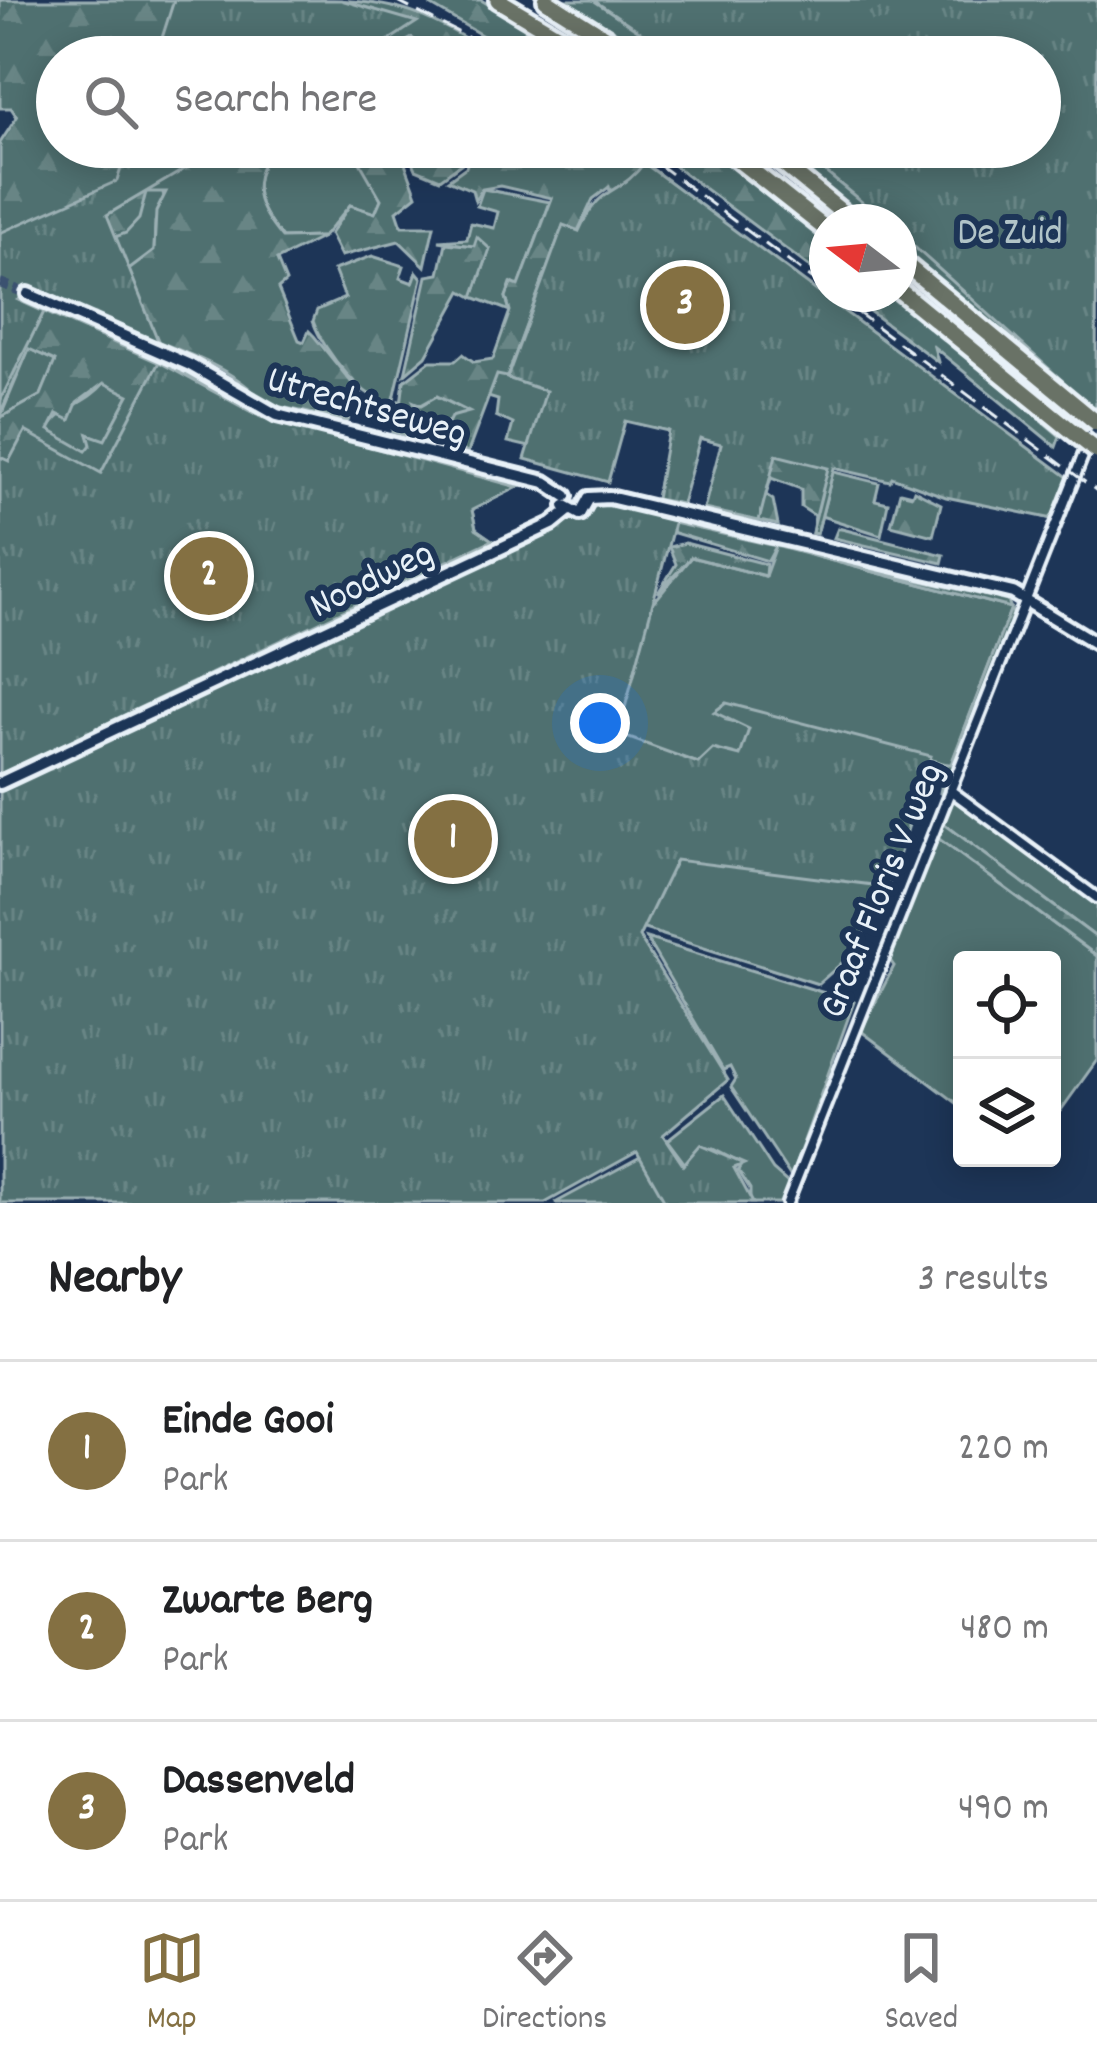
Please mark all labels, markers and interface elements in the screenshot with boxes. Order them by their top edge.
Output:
search box [36,36,1061,168]
icon: search [78,69,144,135]
text: Search here [174,70,377,134]
north arrow [809,204,917,312]
park label: De Zuid [957,208,1063,263]
pin: 3 [646,260,724,350]
street label: Utrechtseweg [260,354,473,464]
street label: Noodweg [302,528,444,635]
pin: 2 [170,531,248,621]
your location [570,693,630,753]
street label: Graaf Floris V weg [808,755,960,1028]
pin: 1 [414,794,492,884]
map controls [953,951,1061,1167]
button: locate [953,951,1061,1059]
button: layers [953,1059,1061,1167]
text: Nearby [48,1245,181,1317]
text: 3 results [918,1254,1049,1309]
text: Einde Gooi [162,1391,334,1455]
text: 1 [83,1423,91,1478]
text: 220 m [958,1423,1049,1478]
text: Park [162,1455,228,1510]
text: Zwarte Berg [162,1571,373,1635]
text: 2 [78,1603,96,1658]
text: 480 m [960,1603,1049,1658]
text: Park [162,1635,228,1690]
text: Dassenveld [162,1751,355,1815]
text: 3 [78,1783,96,1838]
text: 490 m [958,1783,1049,1838]
text: Park [162,1815,228,1870]
tab: Map [139,1925,205,2044]
tab: Directions [482,1925,607,2044]
tab: Saved [885,1925,958,2044]

